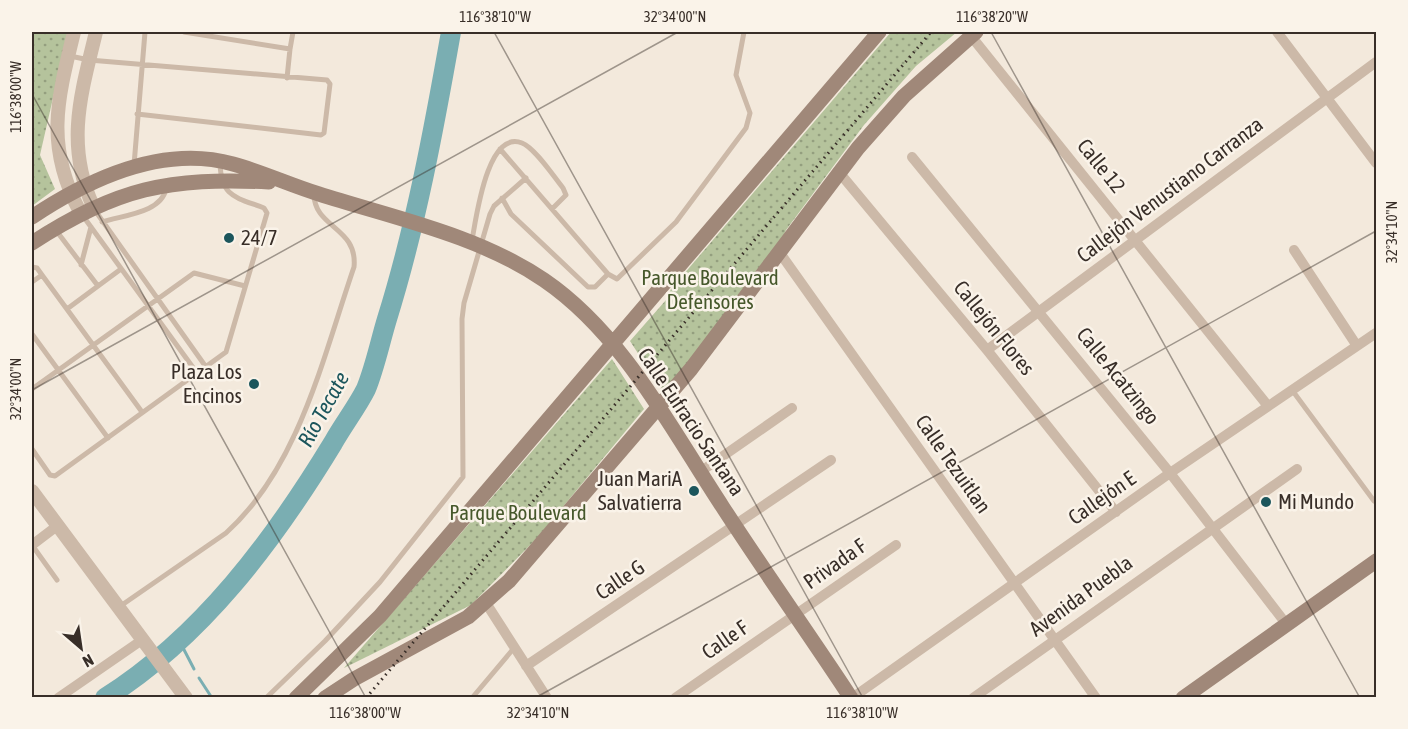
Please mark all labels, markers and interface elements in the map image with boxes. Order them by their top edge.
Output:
text: 116°38'10"W [459,8,531,25]
text: 32°34'00"N [644,8,706,25]
text: 116°38'20"W [956,8,1028,25]
text: 116°38'00"W [7,61,24,133]
street label: Callejón Venustiano Carranza [1072,111,1267,267]
street label: Calle 12 [1073,134,1131,197]
text: 32°34'10"N [1383,201,1400,263]
place label: 24/7 [241,225,278,249]
marker: 24/7 [222,231,236,245]
park label: Parque Boulevard Defensores [641,265,779,313]
street label: Callejón Flores [949,275,1040,379]
street label: Calle Acatzingo [1072,322,1165,429]
street label: Calle Eufracio Santana [634,343,750,500]
text: 32°34'00"N [7,358,24,420]
place label: Plaza Los Encinos [171,359,242,407]
water label: Río Tecate [292,367,354,451]
marker: Plaza Los Encinos [247,377,261,391]
street label: Calle Tezuitlan [911,410,996,517]
street label: Callejón E [1063,465,1140,529]
place label: Juan MariA Salvatierra [597,466,683,514]
marker: Juan MariA Salvatierra [687,484,701,498]
place label: Mi Mundo [1278,489,1354,513]
marker: Mi Mundo [1259,495,1273,509]
park label: Parque Boulevard [449,500,587,524]
street label: Privada F [799,533,871,593]
street label: Avenida Puebla [1024,550,1136,641]
street label: Calle G [590,554,648,604]
street label: Calle F [697,614,753,664]
north arrow [51,618,111,678]
text: N [80,651,97,671]
text: 116°38'00"W [329,704,401,721]
text: 32°34'10"N [507,704,569,721]
text: 116°38'10"W [826,704,898,721]

